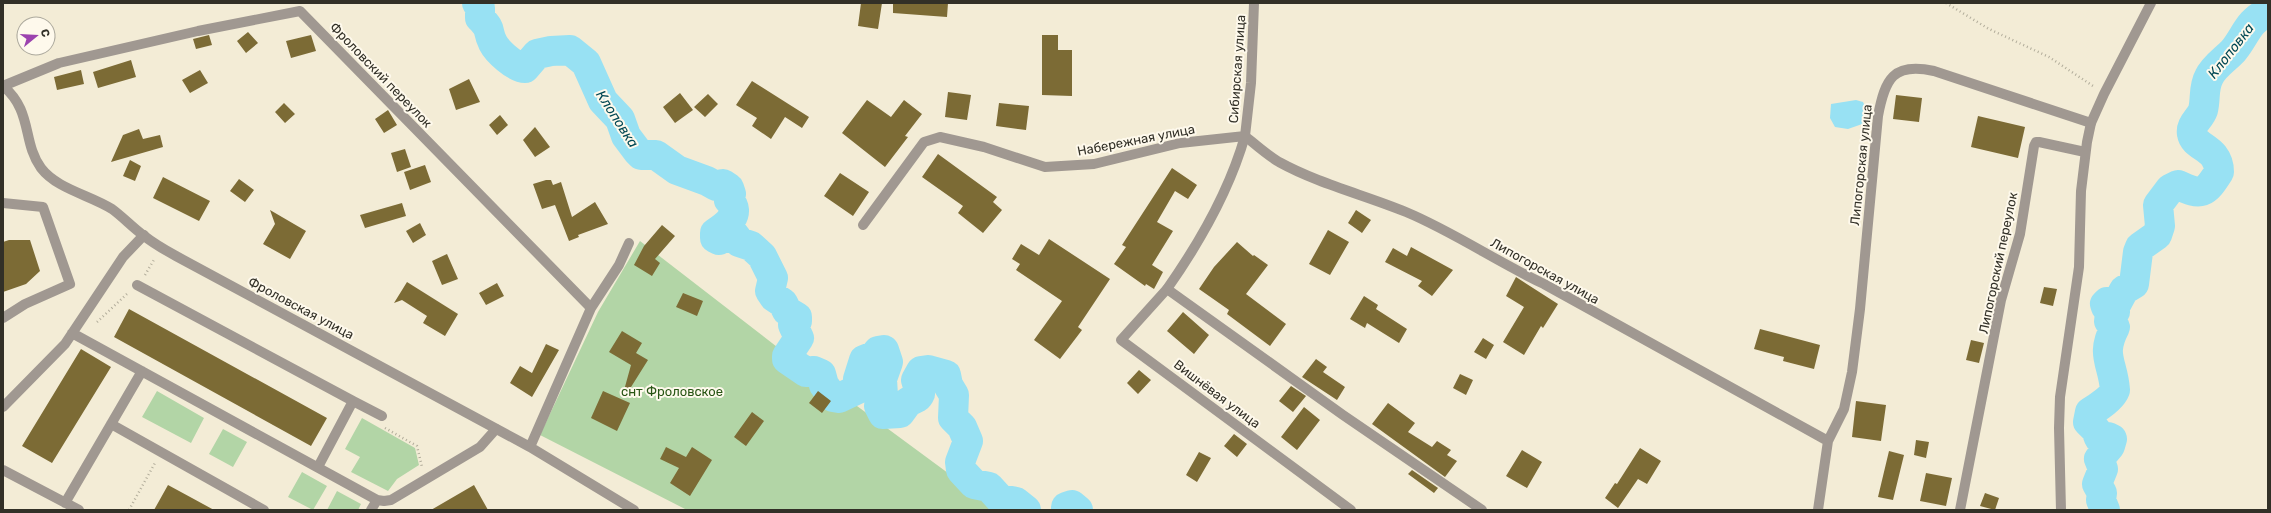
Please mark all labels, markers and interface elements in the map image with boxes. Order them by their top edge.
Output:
street label: Сибирская улица [1226,14,1248,124]
north arrow [16,16,56,56]
street label: Фроловский переулок [327,19,435,131]
water label: Клоповка [2204,20,2258,82]
text: С [38,27,52,39]
water label: Клоповка [592,87,642,151]
street label: Липогорская улица [1847,104,1875,226]
street label: Набережная улица [1076,121,1196,159]
street label: Липогорский переулок [1976,191,2020,335]
street label: Липогорская улица [1488,235,1602,307]
street label: Фроловская улица [246,274,356,342]
street label: Вишнёвая улица [1171,357,1263,431]
park label: снт Фроловское [621,384,723,399]

